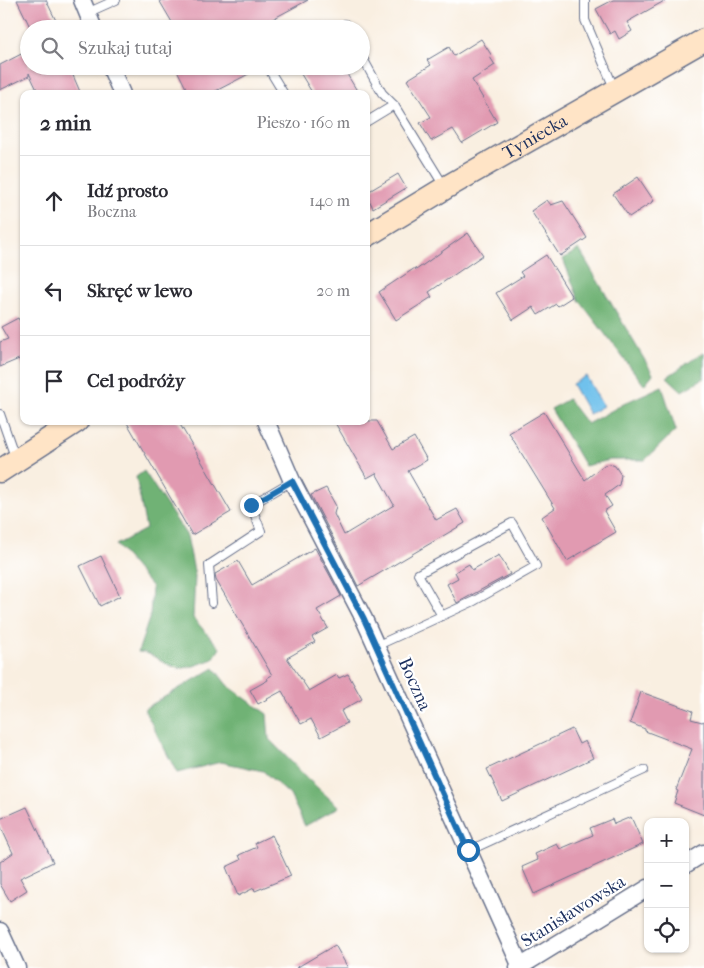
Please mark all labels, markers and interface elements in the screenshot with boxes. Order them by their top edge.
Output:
search box [20,20,370,75]
icon: search [38,34,66,62]
text: Szukaj tutaj [78,37,172,59]
street label: Tyniecka [499,110,572,164]
text: 2 min [40,111,91,135]
text: Pieszo · 160 m [257,113,350,132]
text: Idź prosto [87,180,168,202]
icon: ahead [40,187,68,215]
text: 140 m [309,191,350,210]
text: Boczna [87,202,136,221]
icon: left [40,277,68,305]
text: Skręć w lewo [87,280,193,302]
text: 20 m [316,281,350,300]
icon: arrive [40,367,68,395]
text: Cel podróży [87,370,185,392]
route end [240,494,263,517]
street label: Boczna [394,655,436,714]
map controls [644,818,689,953]
button: + [644,818,689,863]
route start [457,839,480,862]
button: − [644,863,689,908]
street label: Stanisławowska [517,871,630,952]
button: locate [644,908,689,953]

